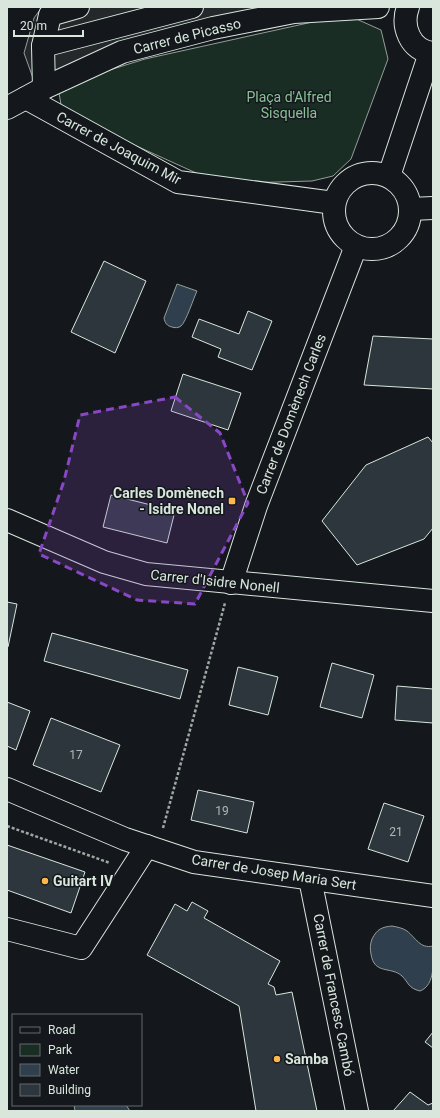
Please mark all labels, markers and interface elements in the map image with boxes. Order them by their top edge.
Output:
scale bar [14,12,83,38]
street label: Carrer de Picasso [132,15,242,57]
text: 20 m [20,19,47,33]
park label: Plaça d'Alfred Sisquella [246,89,332,121]
street label: Carrer de Joaquim Mir [54,108,184,188]
street label: Carrer de Domènech Carles [253,332,329,496]
place label: Carles Domènech - Isidre Nonel [113,485,224,517]
marker: Carles Domènech - Isidre Nonel [227,496,237,506]
street label: Carrer d'Isidre Nonell [150,566,280,596]
house number: 17 [69,748,83,762]
house number: 19 [215,804,229,818]
house number: 21 [389,825,403,839]
street label: Carrer de Josep Maria Sert [190,851,358,893]
place label: Guitart IV [53,873,114,889]
marker: Guitart IV [40,876,50,886]
street label: Carrer de Francesc Cambó [310,912,358,1078]
legend [12,1014,142,1106]
text: Road [48,1023,76,1037]
text: Park [48,1043,73,1057]
place label: Samba [285,1051,329,1067]
marker: Samba [272,1054,282,1064]
text: Water [48,1063,79,1077]
text: Building [48,1083,91,1097]

